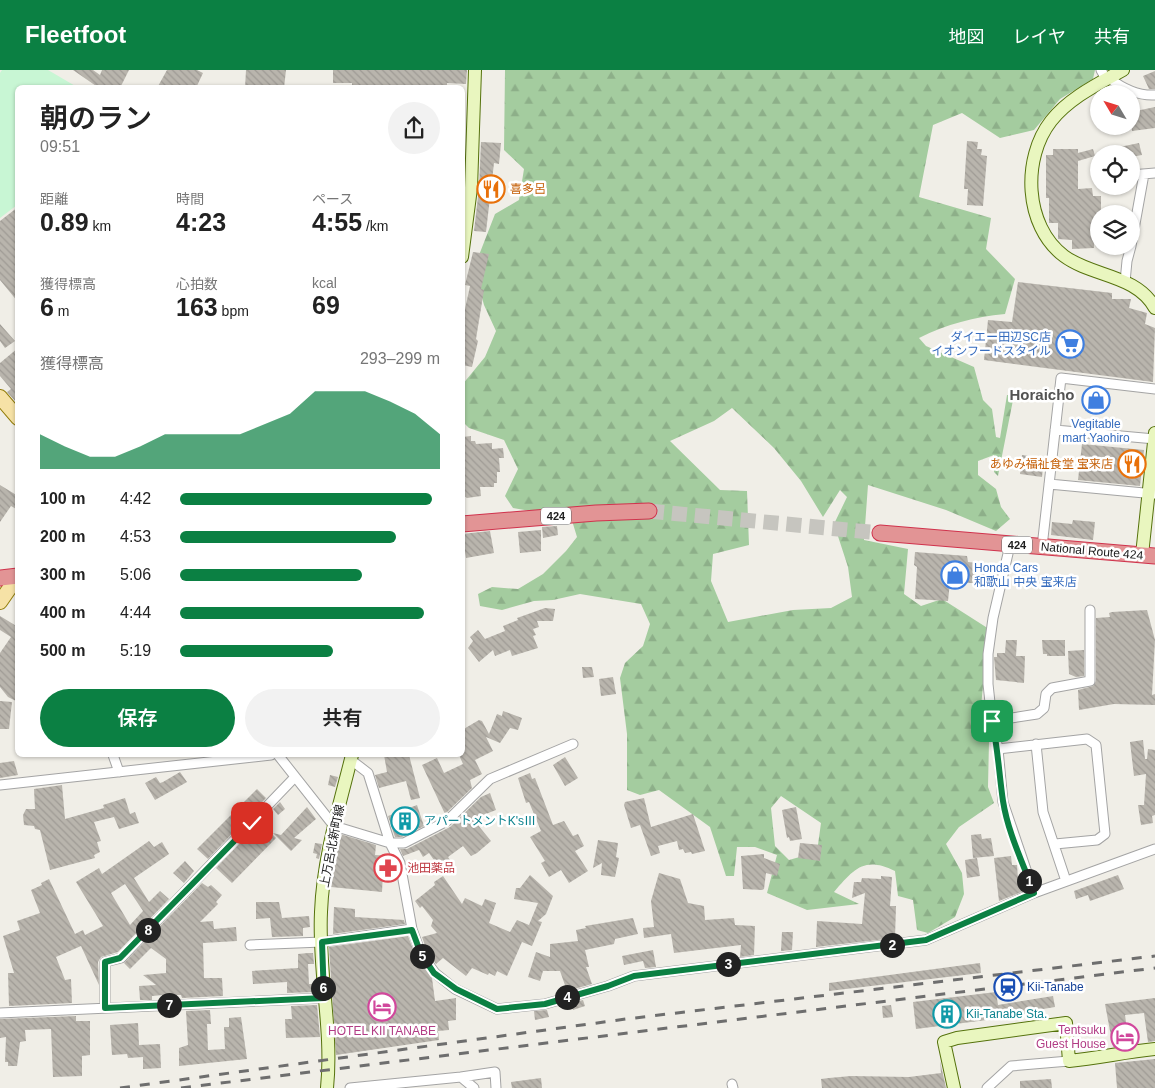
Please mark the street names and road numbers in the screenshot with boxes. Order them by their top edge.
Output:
road number: 424 [541,508,571,524]
road number: 424 [1002,536,1032,554]
street label: National Route 424 [1040,540,1144,562]
street label: 上万呂北新町線 [317,803,347,889]

